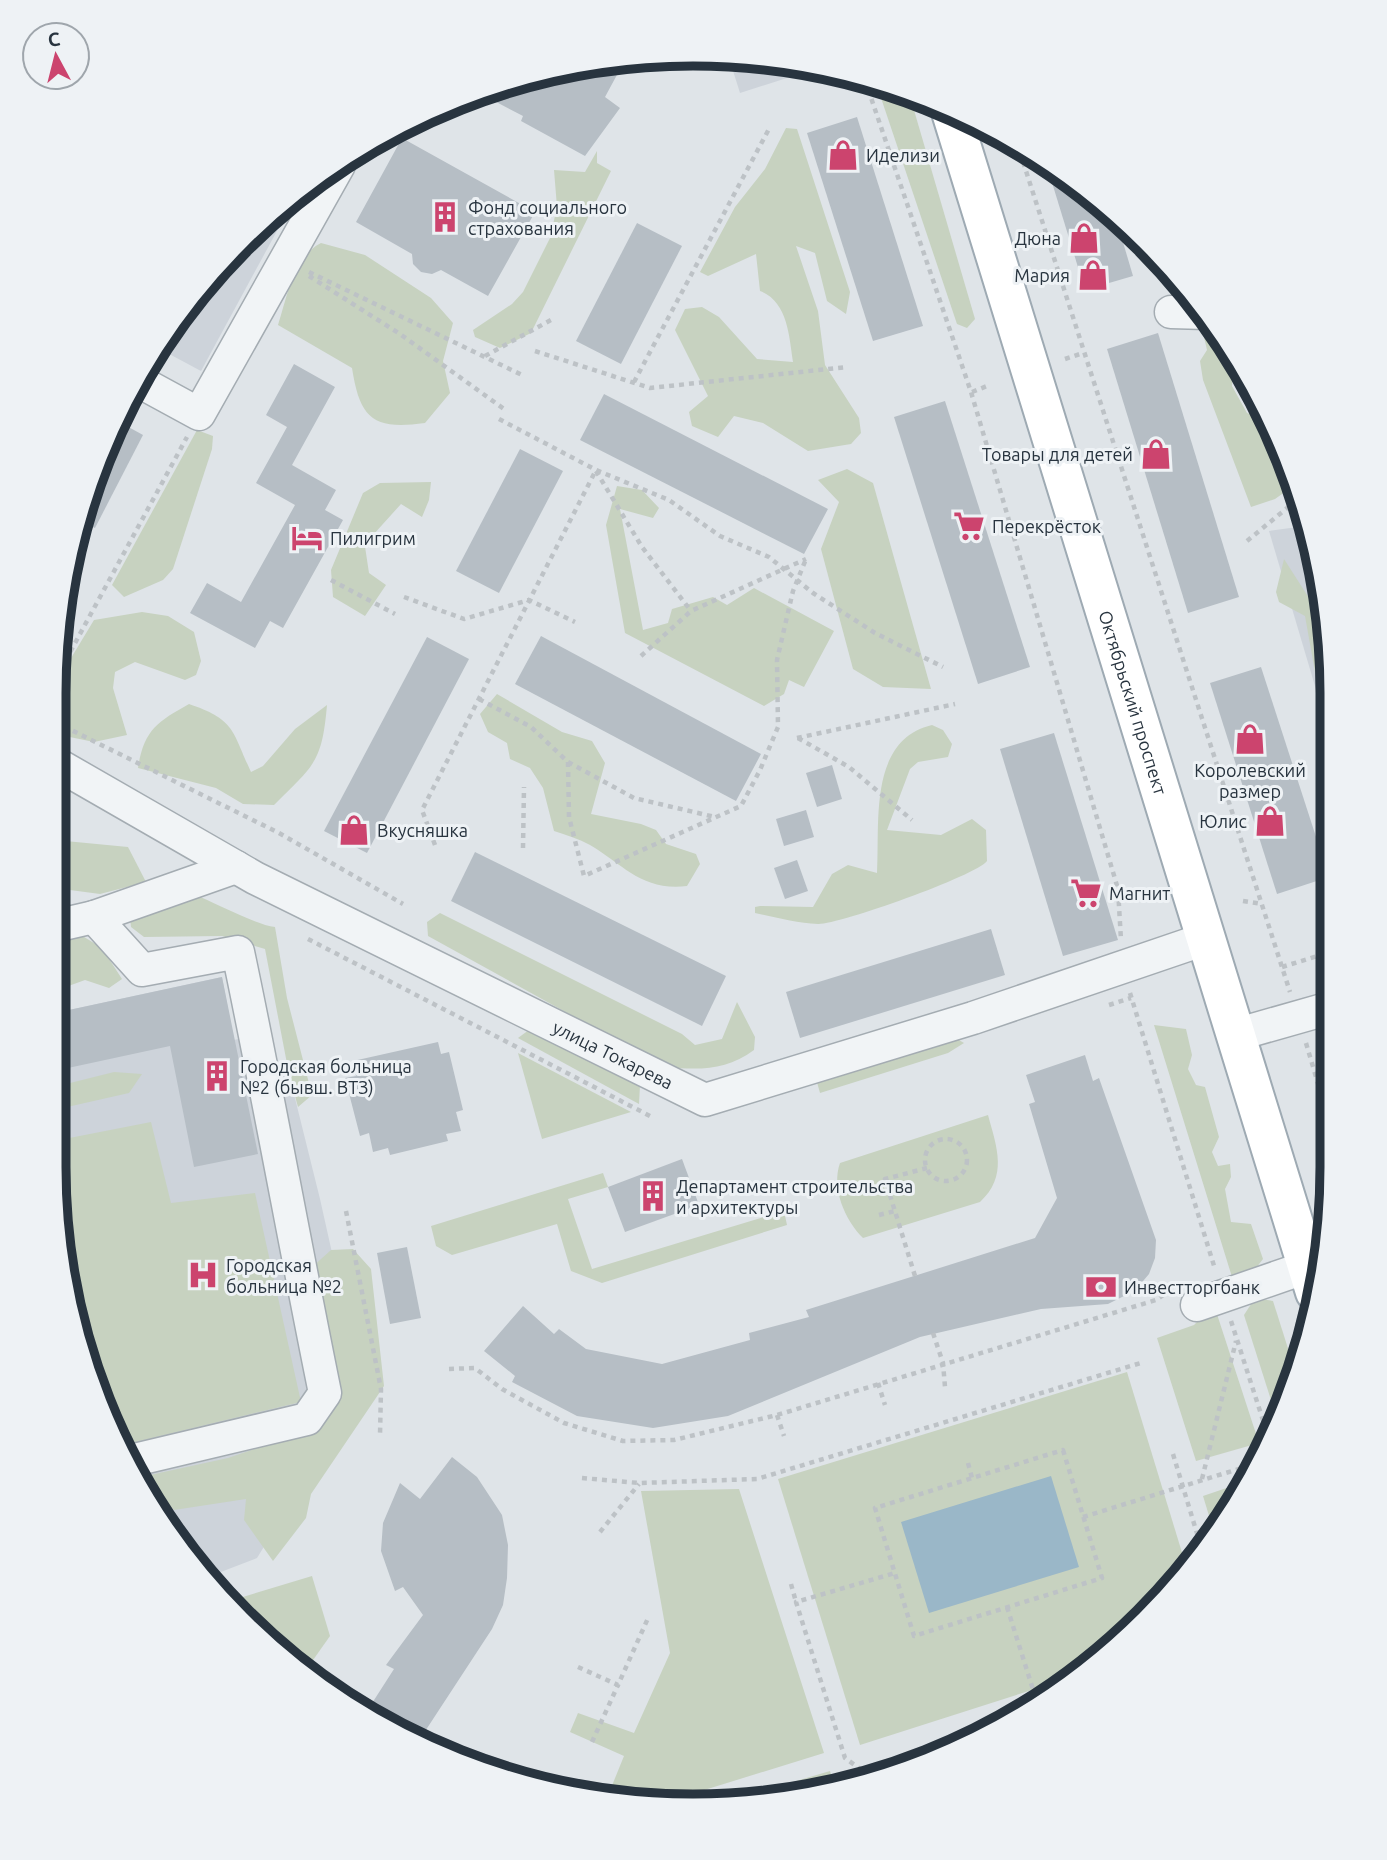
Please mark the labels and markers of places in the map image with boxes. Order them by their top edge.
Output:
shop icon: Иделизи [826,138,860,172]
place label: Иделизи [866,145,940,165]
place label: Фонд социального страхования [468,197,627,238]
building icon: Фонд социального страхования [428,200,462,234]
shop icon: Дюна [1067,221,1101,255]
place label: Дюна [1014,228,1061,248]
shop icon: Мария [1076,258,1110,292]
place label: Мария [1014,265,1070,285]
shop icon: Товары для детей [1139,437,1173,471]
place label: Товары для детей [982,444,1133,464]
supermarket icon: Перекрёсток [952,509,986,543]
place label: Перекрёсток [992,516,1101,536]
hotel icon: Пилигрим [290,521,324,555]
place label: Пилигрим [330,528,416,548]
shop icon: Королевский размер [1233,722,1267,756]
place label: Королевский размер [1194,760,1306,801]
shop icon: Юлис [1253,804,1287,838]
place label: Юлис [1199,811,1247,831]
shop icon: Вкусняшка [337,813,371,847]
place label: Вкусняшка [377,820,468,840]
supermarket icon: Магнит [1069,876,1103,910]
place label: Магнит [1109,883,1170,903]
place label: Городская больница №2 (бывш. ВТЗ) [240,1056,412,1098]
building icon: Городская больница №2 (бывш. ВТЗ) [200,1059,234,1093]
place label: Департамент строительства и архитектуры [676,1176,913,1217]
building icon: Департамент строительства и архитектуры [636,1179,670,1213]
place label: Городская больница №2 [226,1255,342,1296]
hospital icon: Городская больница №2 [186,1258,220,1292]
bank icon: Инвестторгбанк [1084,1270,1118,1304]
place label: Инвестторгбанк [1124,1277,1260,1297]

